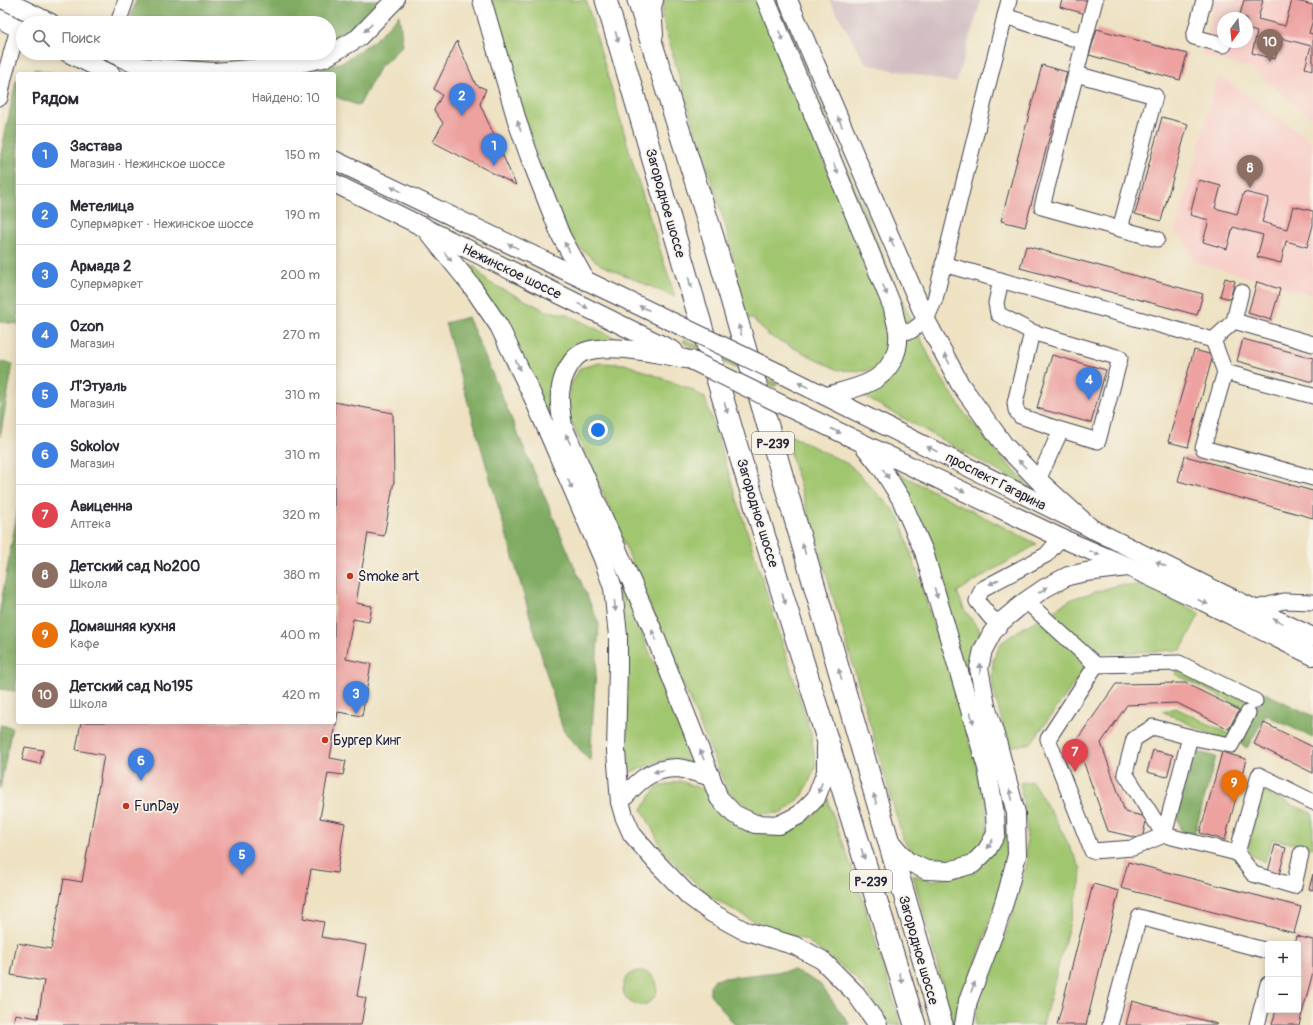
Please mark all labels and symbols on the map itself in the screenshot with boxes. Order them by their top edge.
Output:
north arrow [1217,12,1253,48]
one-way arrow [363,23,373,33]
pin: 10 [1257,29,1283,62]
one-way arrow [779,31,785,43]
one-way arrow [614,32,620,44]
pin: 2 [449,83,475,116]
one-way arrow [837,116,843,128]
one-way arrow [516,120,522,132]
pin: 1 [481,133,507,166]
street label: Загородное шоссе [642,147,689,260]
pin: 8 [1237,155,1263,188]
one-way arrow [833,164,839,175]
one-way arrow [390,186,402,193]
one-way arrow [889,236,895,247]
street label: Нежинское шоссе [459,240,564,303]
one-way arrow [564,241,570,253]
one-way arrow [507,243,519,249]
one-way arrow [443,251,452,262]
one-way arrow [687,277,693,289]
one-way arrow [883,284,889,296]
one-way arrow [577,303,589,309]
one-way arrow [638,305,649,311]
one-way arrow [737,324,743,336]
one-way arrow [944,353,950,365]
one-way arrow [515,360,521,371]
pin: 4 [1076,367,1102,400]
one-way arrow [797,382,809,388]
one-way arrow [723,402,729,414]
your location [588,420,608,440]
one-way arrow [831,428,842,434]
road number: Р-239 [752,432,794,454]
one-way arrow [565,433,571,444]
one-way arrow [926,446,938,452]
street label: проспект Гагарина [943,449,1049,514]
street label: Загородное шоссе [733,457,782,570]
one-way arrow [1018,459,1027,469]
one-way arrow [882,468,889,480]
one-way arrow [568,479,574,491]
one-way arrow [954,487,966,493]
one-way arrow [801,543,807,555]
one-way arrow [1089,550,1101,556]
one-way arrow [1155,560,1167,567]
place label: Smoke art [358,568,419,585]
marker: Smoke art [345,571,355,581]
one-way arrow [988,579,1000,586]
one-way arrow [1037,586,1048,594]
one-way arrow [933,587,939,599]
one-way arrow [781,593,787,605]
one-way arrow [1197,599,1208,605]
one-way arrow [612,600,618,612]
one-way arrow [1272,618,1283,624]
one-way arrow [651,628,657,640]
one-way arrow [977,663,984,675]
one-way arrow [837,668,843,680]
pin: 3 [343,681,369,714]
one-way arrow [969,712,975,724]
place label: Бургер Кинг [333,732,402,749]
marker: Бургер Кинг [320,735,330,745]
pin: 7 [1062,739,1088,772]
pin: 6 [128,748,154,781]
one-way arrow [699,750,705,761]
one-way arrow [653,769,665,775]
pin: 9 [1221,770,1247,803]
one-way arrow [816,783,822,795]
one-way arrow [1008,789,1014,801]
one-way arrow [872,793,878,806]
place label: FunDay [134,798,179,815]
marker: FunDay [121,801,131,811]
one-way arrow [987,838,994,850]
pin: 5 [229,842,255,875]
one-way arrow [860,848,866,860]
road number: Р-239 [850,870,892,892]
street label: Загородное шоссе [895,894,942,1007]
one-way arrow [898,972,904,984]
one-way arrow [971,981,977,993]

